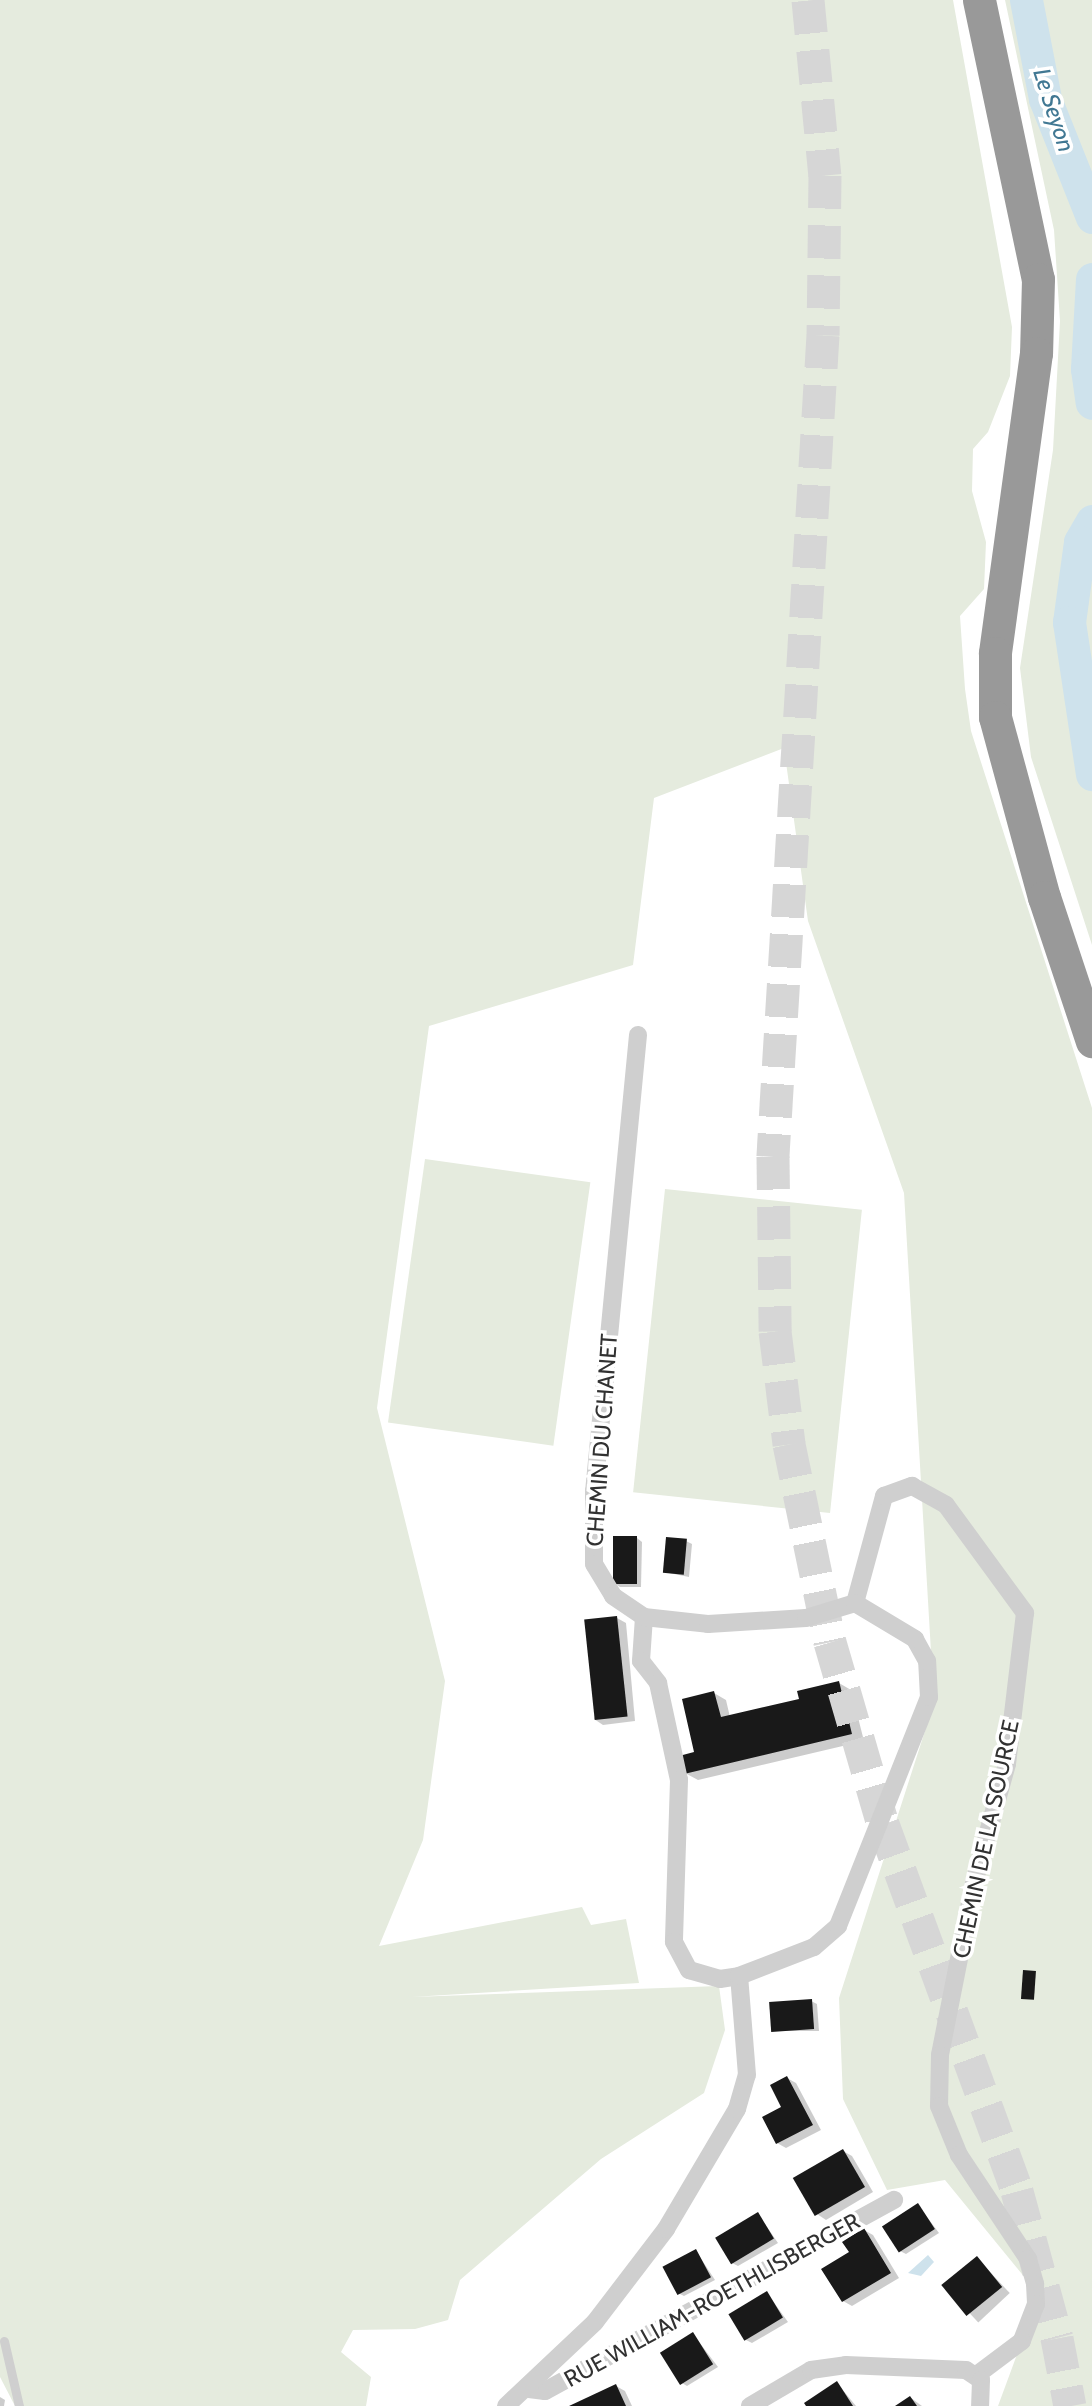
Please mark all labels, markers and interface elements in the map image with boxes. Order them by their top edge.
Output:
water label: Le Seyon [1027,65,1081,155]
street label: CHEMIN DU CHANET [581,1333,623,1547]
street label: CHEMIN DE LA SOURCE [947,1717,1025,1961]
street label: RUE WILLIAM-ROETHLISBERGER [559,2207,865,2393]

